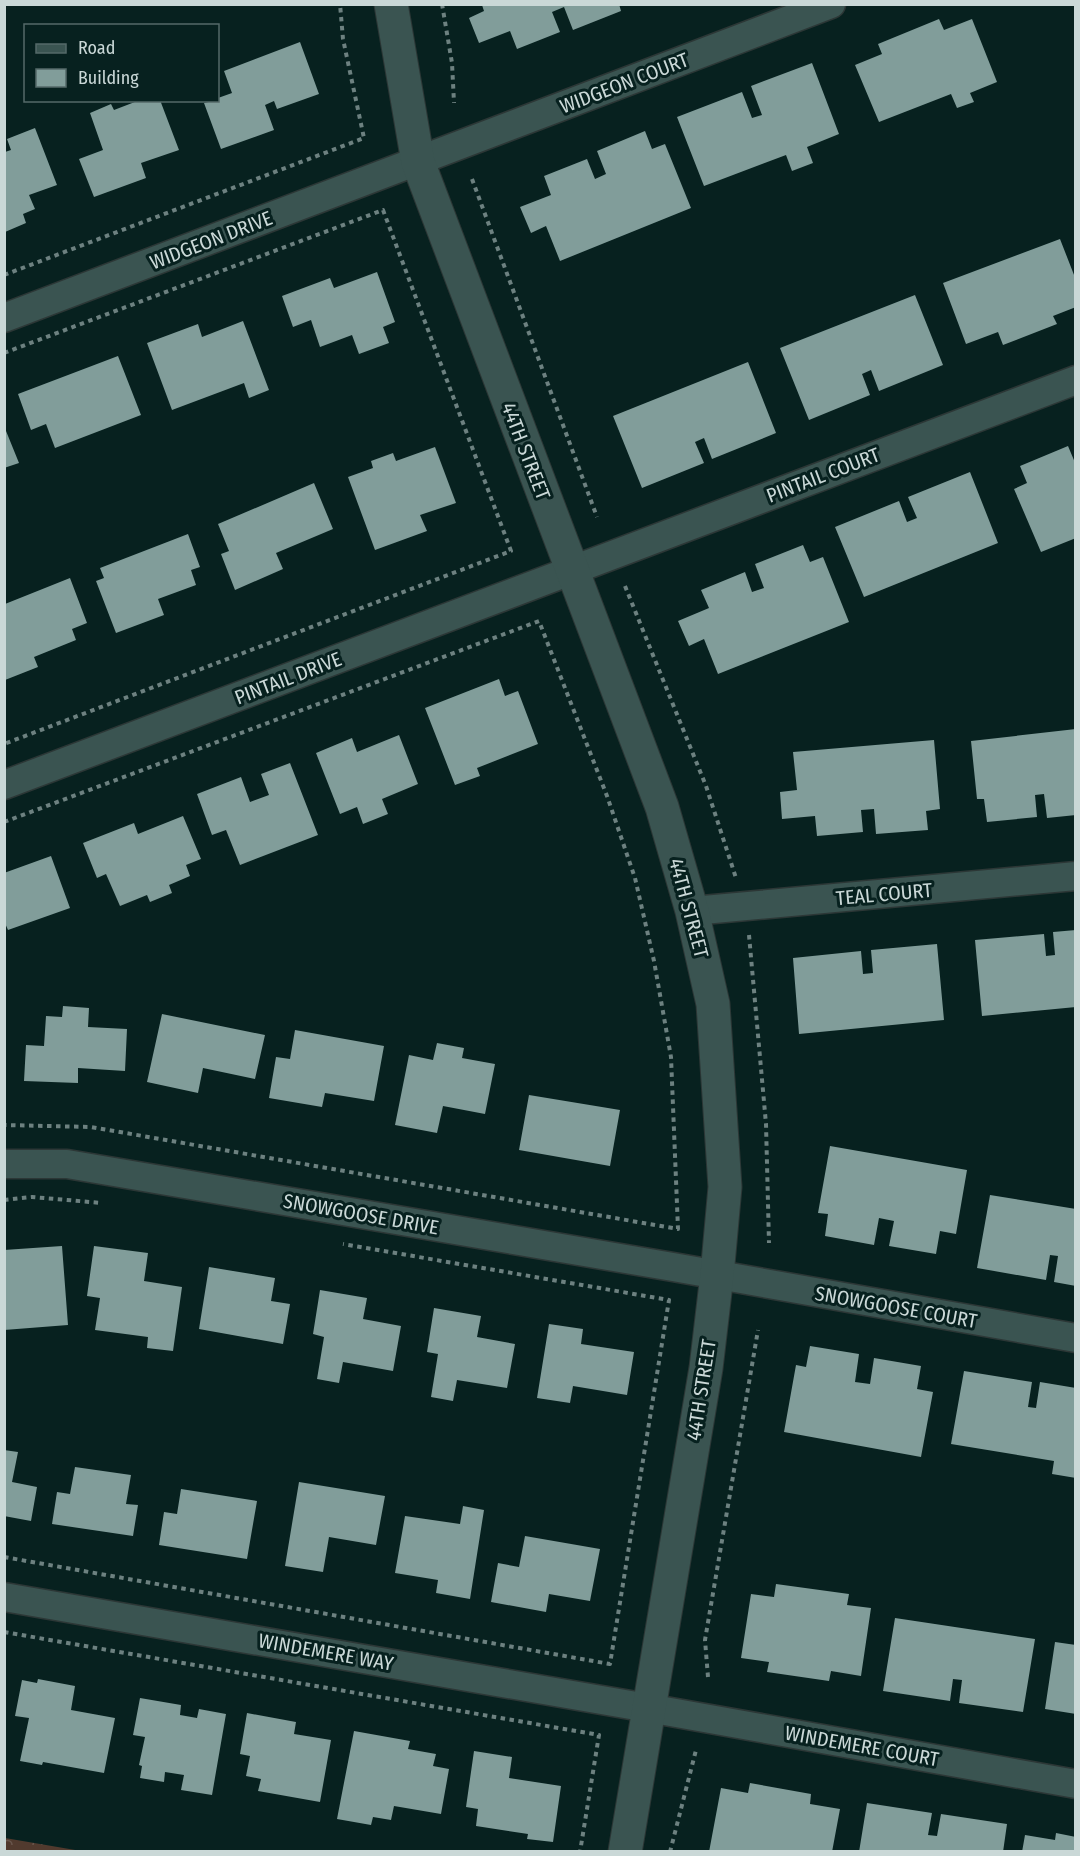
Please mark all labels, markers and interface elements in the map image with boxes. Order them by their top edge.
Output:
legend [24,24,219,102]
text: Road [78,37,115,59]
street label: WIDGEON COURT [556,47,692,119]
text: Building [78,67,139,89]
street label: WIDGEON DRIVE [146,206,276,274]
street label: 44TH STREET [497,399,556,504]
street label: PINTAIL COURT [763,442,884,508]
street label: PINTAIL DRIVE [231,647,345,709]
street label: 44TH STREET [664,856,714,961]
street label: TEAL COURT [835,878,934,910]
street label: SNOWGOOSE DRIVE [281,1189,441,1239]
street label: SNOWGOOSE COURT [813,1281,980,1333]
street label: 44TH STREET [681,1337,721,1442]
street label: WINDEMERE WAY [257,1628,395,1676]
street label: WINDEMERE COURT [783,1721,942,1771]

